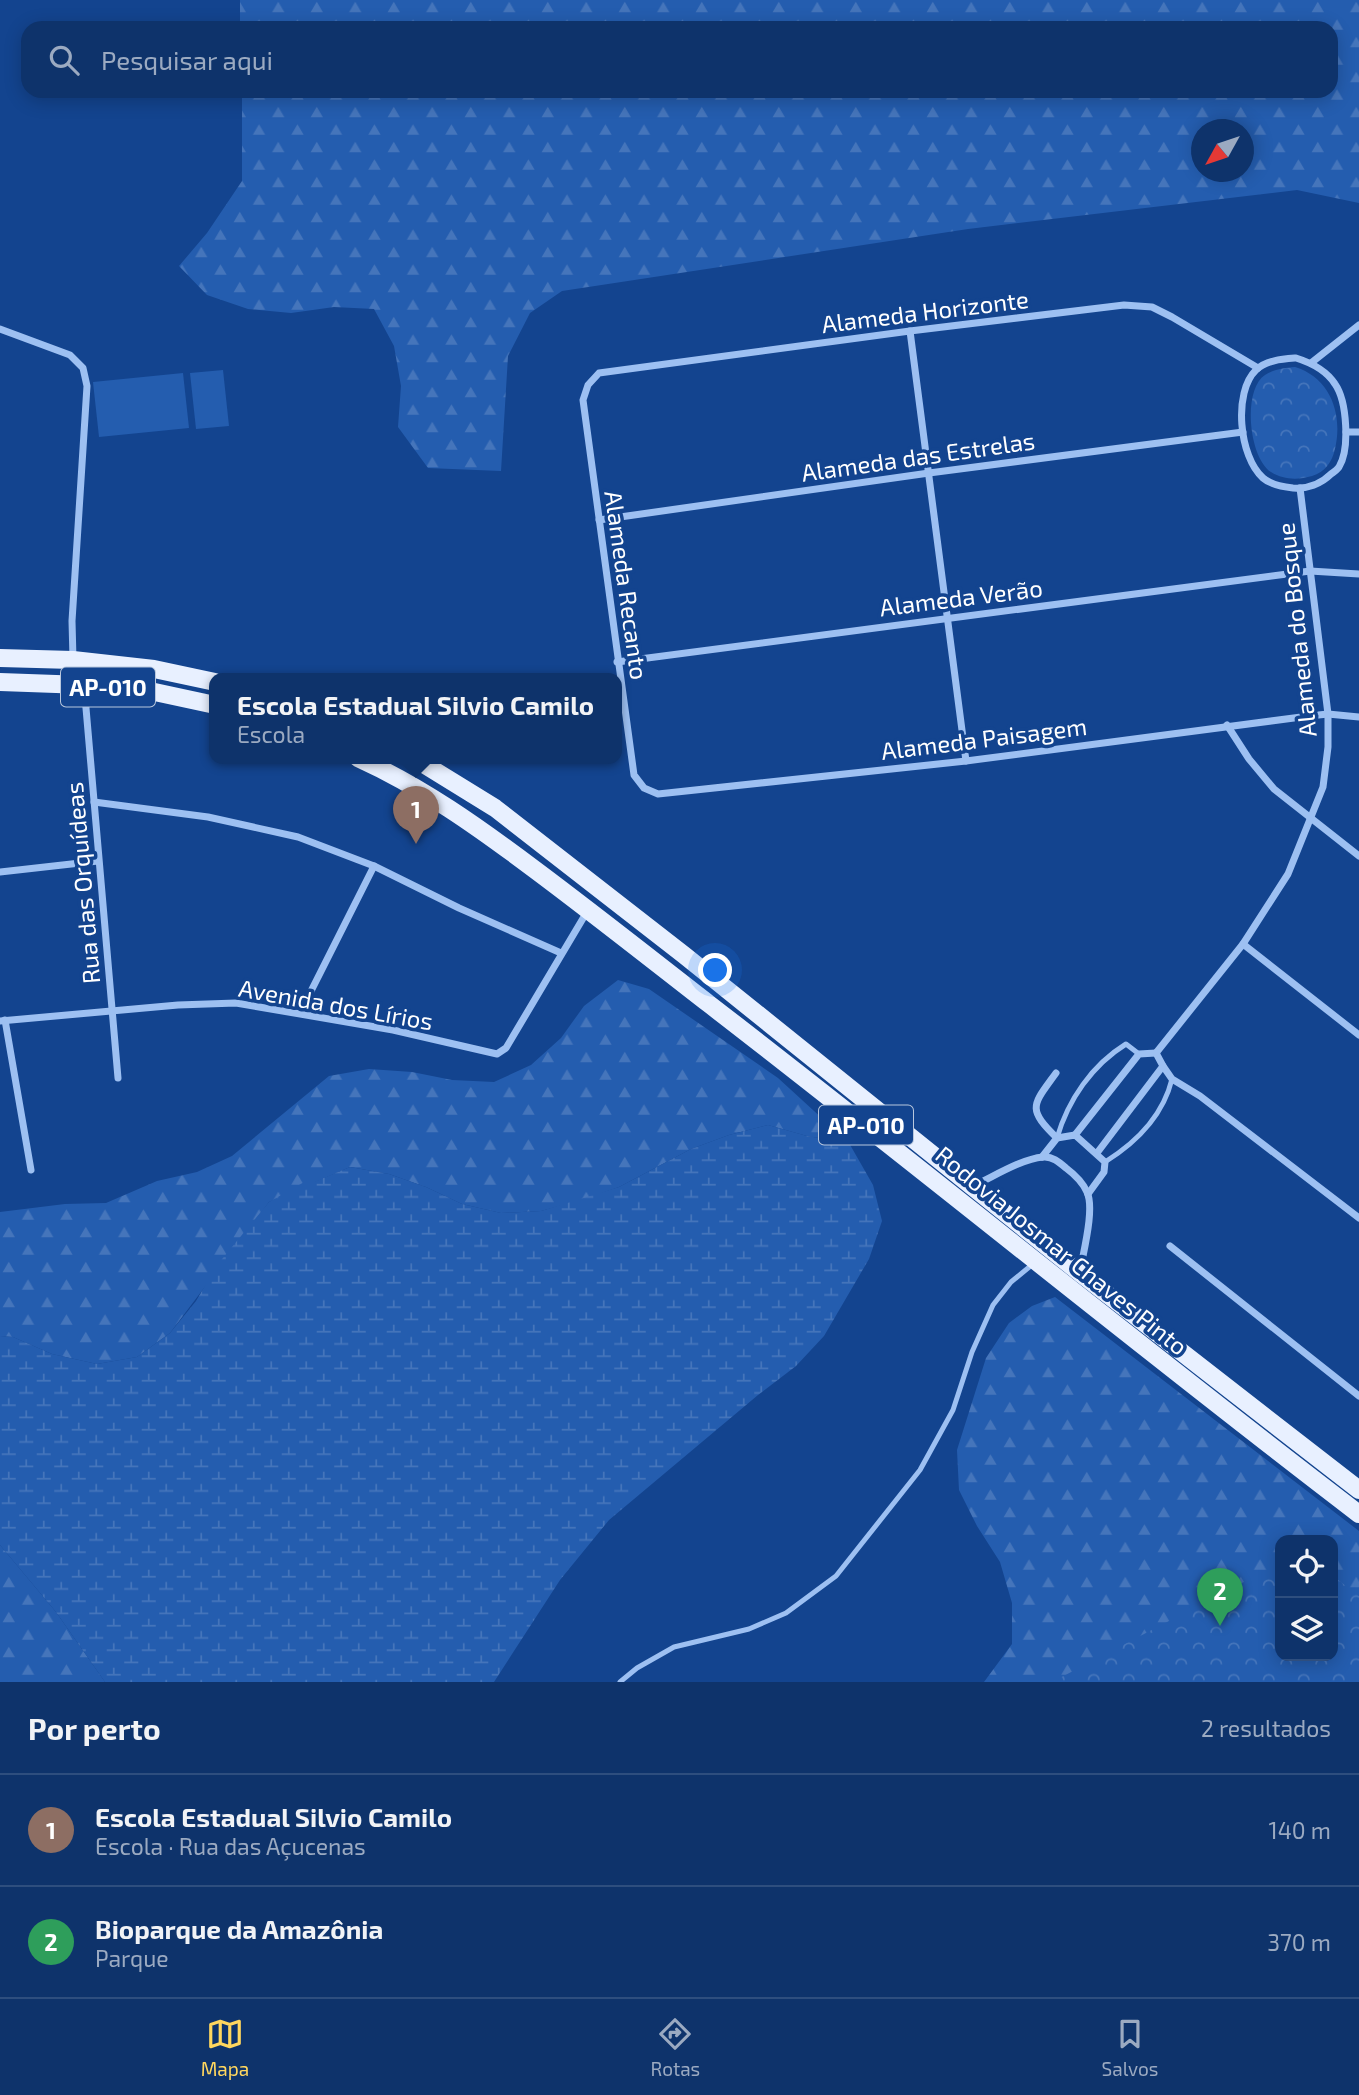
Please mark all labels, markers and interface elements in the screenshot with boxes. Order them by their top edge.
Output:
search box [21,21,1338,98]
icon: search [45,41,83,79]
text: Pesquisar aqui [101,44,273,75]
north arrow [1191,119,1254,182]
street label: Alameda Horizonte [820,284,1030,338]
street label: Alameda das Estrelas [799,425,1037,487]
street label: Alameda Recanto [599,489,655,681]
street label: Alameda do Bosque [1270,522,1322,738]
street label: Alameda Verão [878,573,1044,621]
road number: AP-010 [61,667,155,706]
popup [209,673,622,764]
text: Escola Estadual Silvio Camilo [237,689,594,720]
street label: Alameda Paisagem [879,711,1089,765]
text: Escola [237,720,305,748]
street label: Rua das Orquídeas [59,781,105,985]
pin: 1 [393,786,439,844]
your location [698,953,732,987]
street label: Avenida dos Lírios [237,973,435,1035]
road number: AP-010 [819,1106,913,1144]
street label: Rodovia Josmar Chaves Pinto [930,1139,1194,1361]
map controls [1275,1535,1338,1661]
button: locate [1275,1535,1338,1598]
pin: 2 [1197,1568,1243,1626]
button: layers [1275,1598,1338,1661]
text: Por perto [28,1710,161,1746]
text: 2 resultados [1201,1714,1331,1742]
text: Escola Estadual Silvio Camilo [95,1801,452,1832]
text: 1 [46,1816,56,1844]
text: 140 m [1269,1816,1331,1844]
text: Escola · Rua das Açucenas [95,1832,366,1860]
text: Bioparque da Amazônia [95,1913,383,1944]
text: 2 [44,1928,58,1956]
text: 370 m [1267,1928,1331,1956]
text: Parque [95,1944,169,1972]
tab: Mapa [201,2015,249,2080]
tab: Rotas [651,2015,700,2080]
tab: Salvos [1102,2015,1158,2080]

